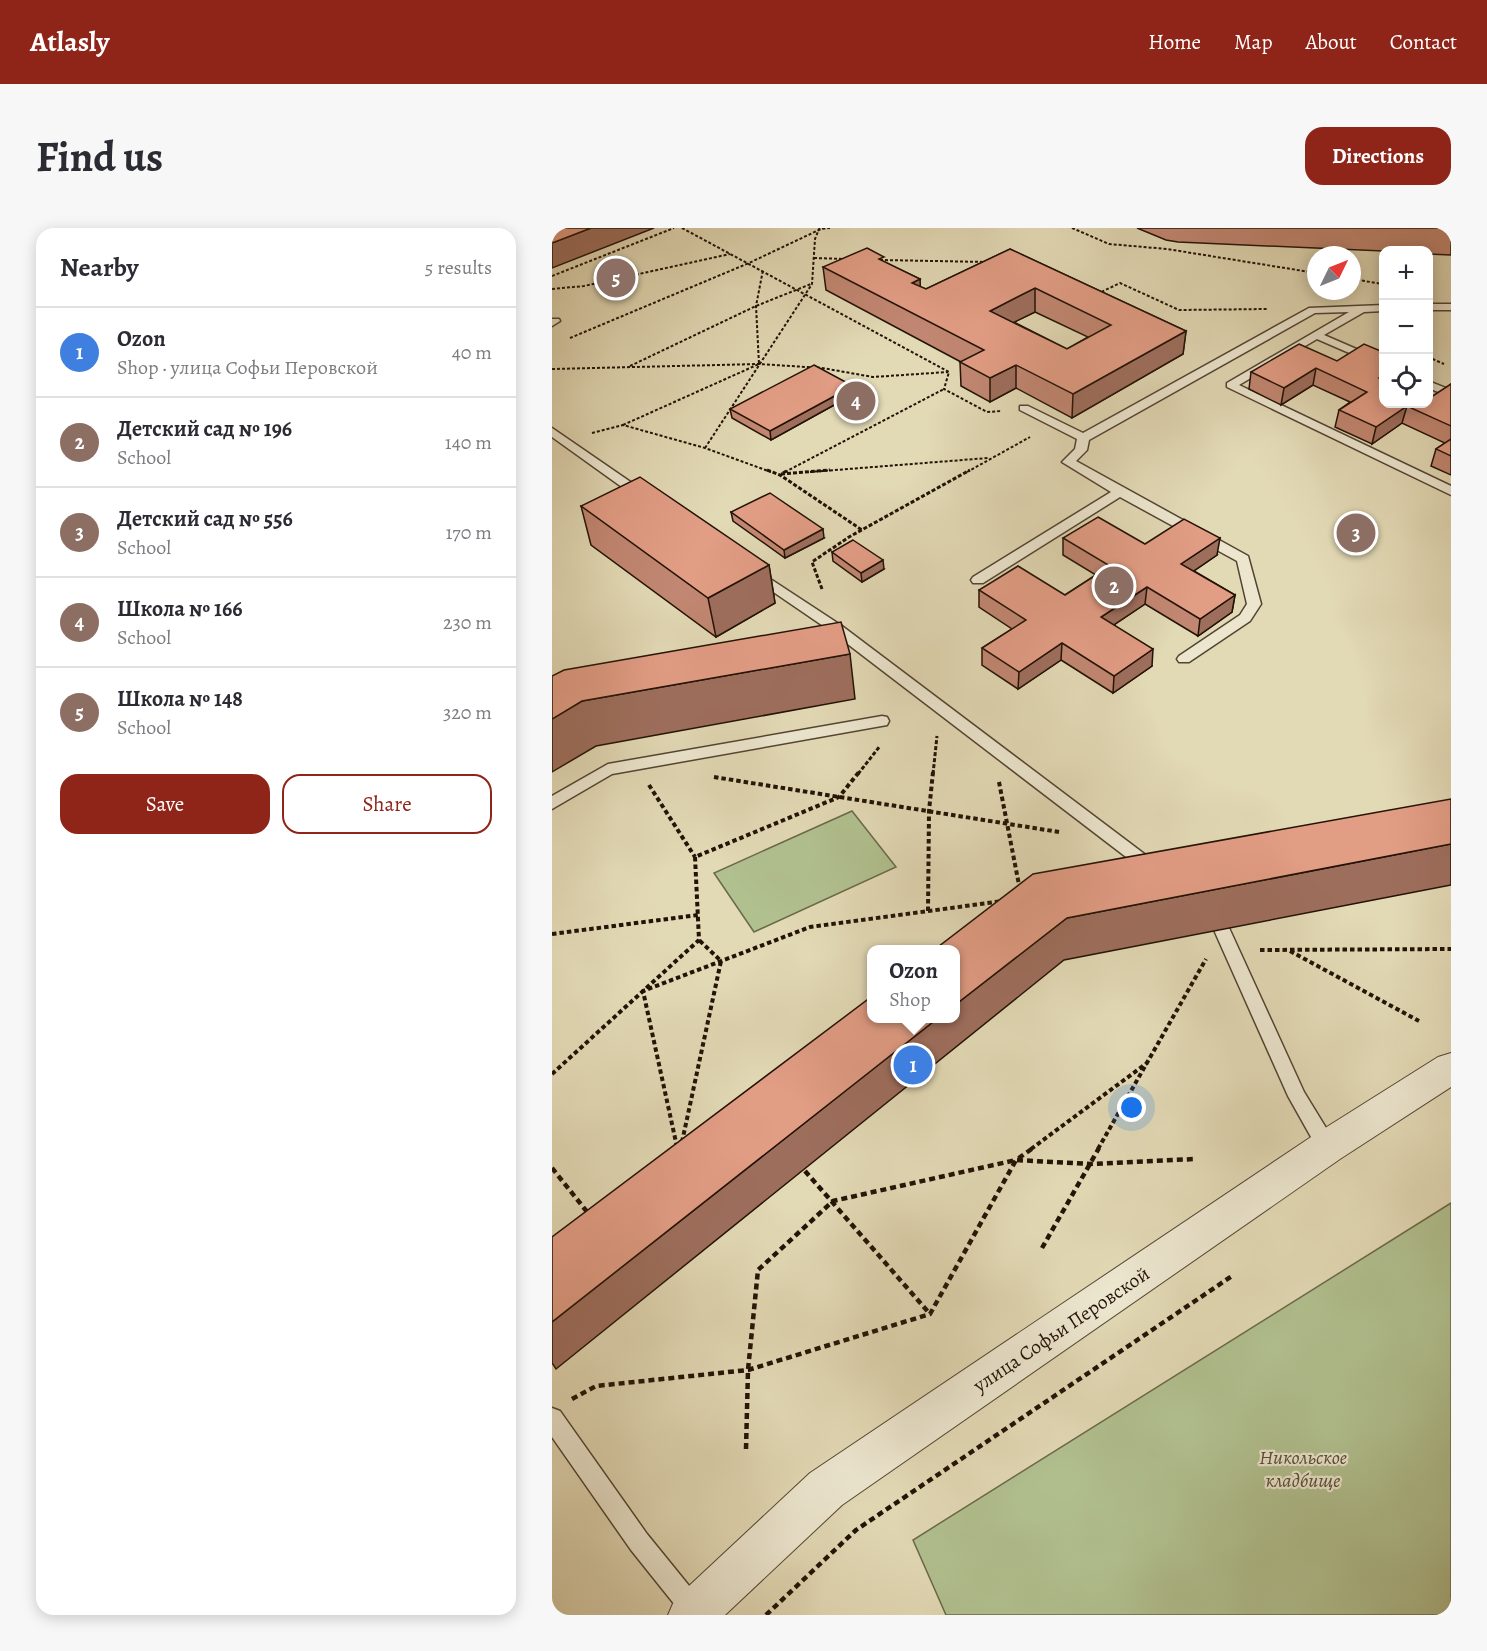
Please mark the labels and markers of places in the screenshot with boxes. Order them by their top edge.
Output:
pin: 5 [596,256,636,300]
pin: 4 [836,378,876,423]
pin: 3 [1336,510,1376,556]
pin: 2 [1094,564,1134,608]
pin: 1 [894,1042,932,1088]

